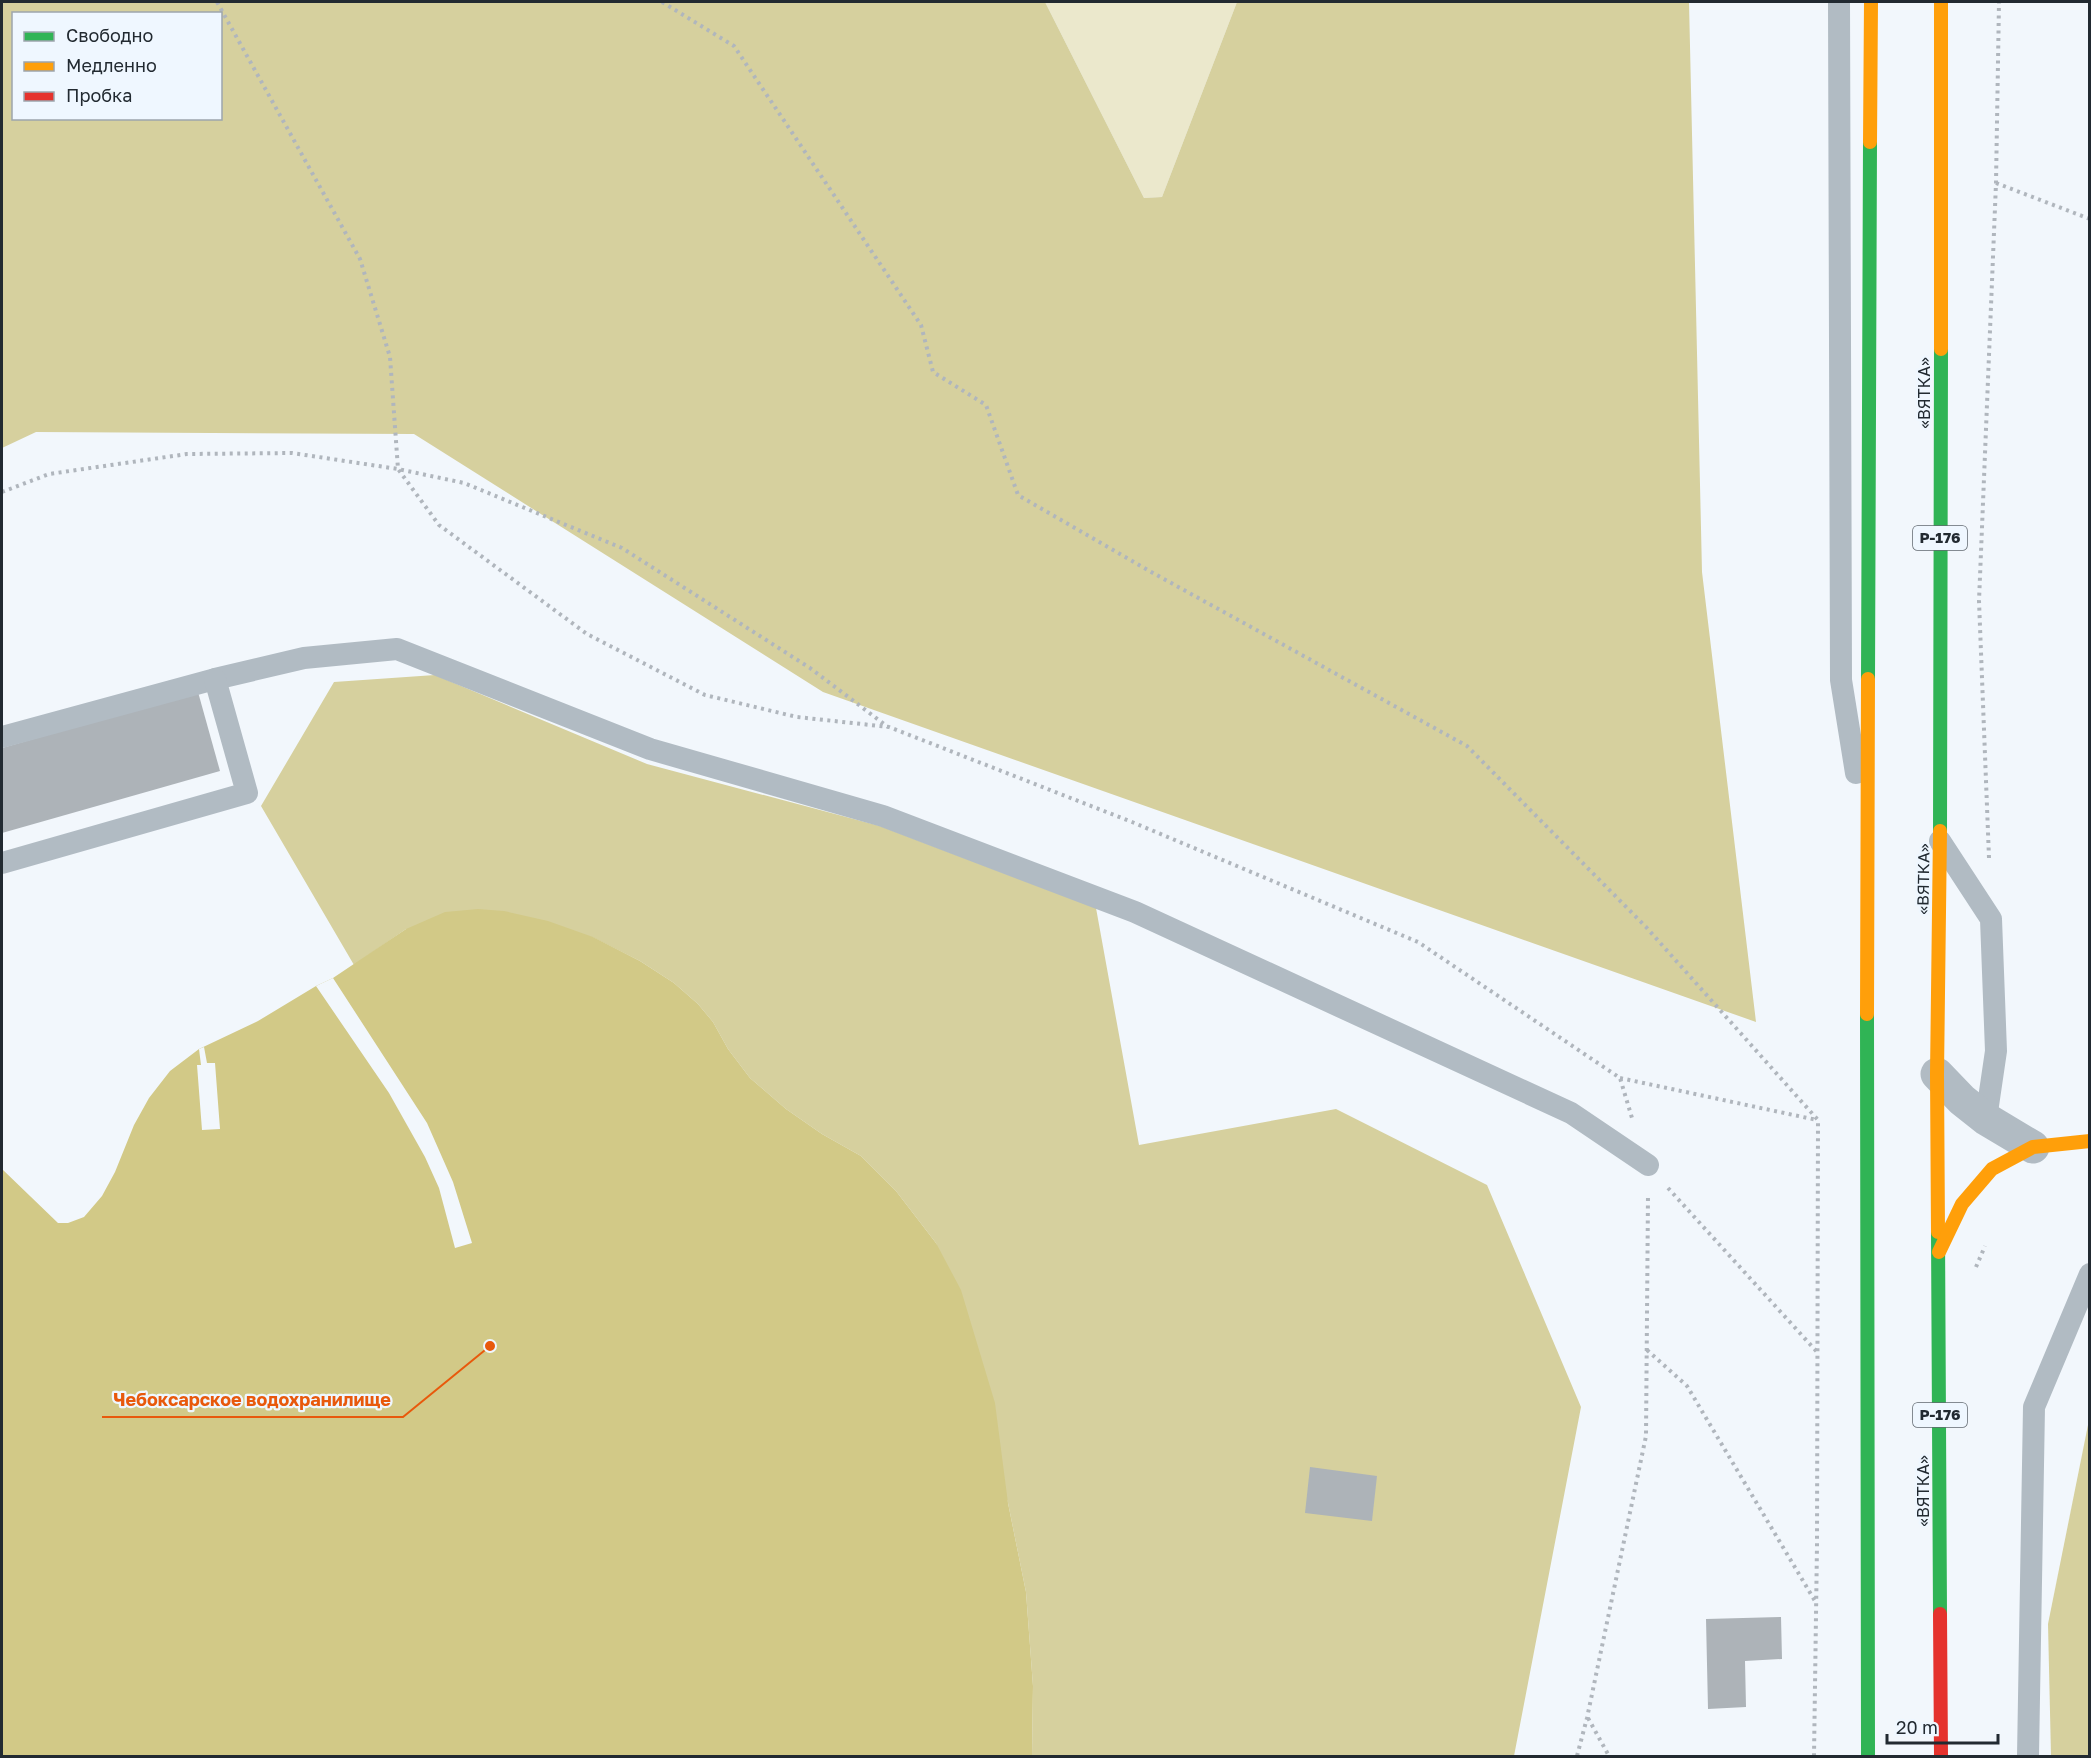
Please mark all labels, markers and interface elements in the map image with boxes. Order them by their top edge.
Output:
legend [12,12,222,120]
text: Свободно [66,24,153,46]
text: Медленно [66,54,157,76]
text: Пробка [66,84,132,106]
street label: «ВЯТКА» [1914,357,1934,429]
road number: Р-176 [1913,526,1967,550]
street label: «ВЯТКА» [1912,843,1934,915]
callout: Чебоксарское водохранилище [102,1381,403,1417]
text: Чебоксарское водохранилище [113,1388,391,1410]
road number: Р-176 [1913,1403,1967,1427]
street label: «ВЯТКА» [1913,1455,1933,1527]
scale bar [1887,1707,1998,1745]
text: 20 m [1896,1716,1938,1738]

